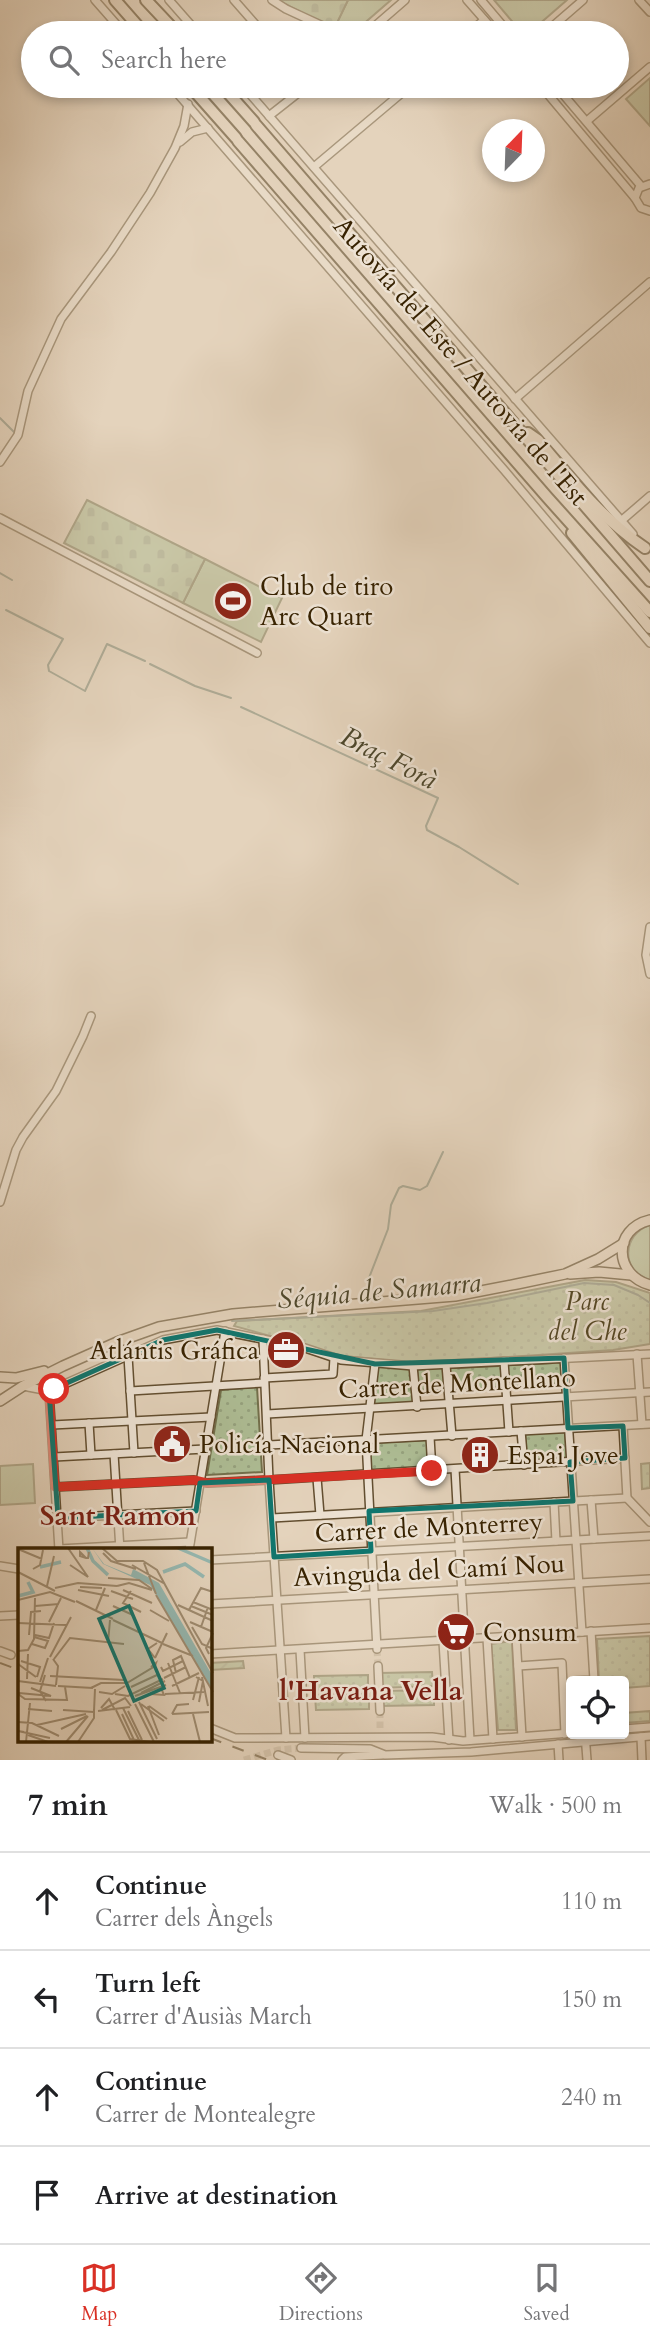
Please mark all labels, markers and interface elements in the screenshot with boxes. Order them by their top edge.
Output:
search box [21,21,629,98]
icon: search [45,41,83,79]
text: Search here [101,42,227,77]
north arrow [482,119,545,182]
street label: Autovía del Este / Autovia de l'Est [325,209,596,513]
place label: Club de tiro Arc Quart [260,569,393,634]
sports icon: Club de tiro Arc Quart [212,580,254,622]
water label: Braç Forà [334,717,443,798]
water label: Séquia de Samarra [276,1263,483,1319]
park label: Parc del Che [548,1284,627,1349]
office icon: Atlántis Gráfica [265,1329,307,1371]
place label: Atlántis Gráfica [89,1333,259,1368]
street label: Carrer de Montellano [337,1360,577,1407]
route start [38,1373,69,1404]
public building icon: Policía Nacional [151,1423,193,1465]
place label: Policía Nacional [199,1427,379,1462]
building icon: Espai Jove [459,1434,501,1476]
place label: Espai Jove [507,1438,619,1473]
route end [416,1455,447,1486]
district label: Sant Ramon [40,1497,196,1535]
street label: Carrer de Monterrey [314,1504,544,1551]
street label: Avinguda del Camí Nou [292,1546,566,1595]
inset map [18,1548,212,1742]
supermarket icon: Consum [435,1611,477,1653]
place label: Consum [483,1615,577,1650]
district label: l'Havana Vella [279,1672,463,1710]
map controls [566,1676,629,1739]
button: locate [566,1676,629,1739]
text: 7 min [28,1785,108,1826]
text: Walk · 500 m [489,1790,622,1821]
text: Continue [95,1868,207,1903]
icon: ahead [28,1882,66,1920]
text: 110 m [561,1886,622,1917]
text: Carrer dels Àngels [95,1903,273,1934]
text: Turn left [95,1966,200,2001]
icon: left [28,1980,66,2018]
text: 150 m [561,1984,622,2015]
text: Carrer d'Ausiàs March [95,2001,312,2032]
text: Continue [95,2064,207,2099]
icon: ahead [28,2078,66,2116]
text: 240 m [561,2082,622,2113]
text: Carrer de Montealegre [95,2099,316,2130]
icon: arrive [28,2176,66,2214]
text: Arrive at destination [95,2178,338,2213]
tab: Map [80,2259,118,2327]
tab: Directions [279,2259,363,2327]
tab: Saved [524,2259,570,2327]

